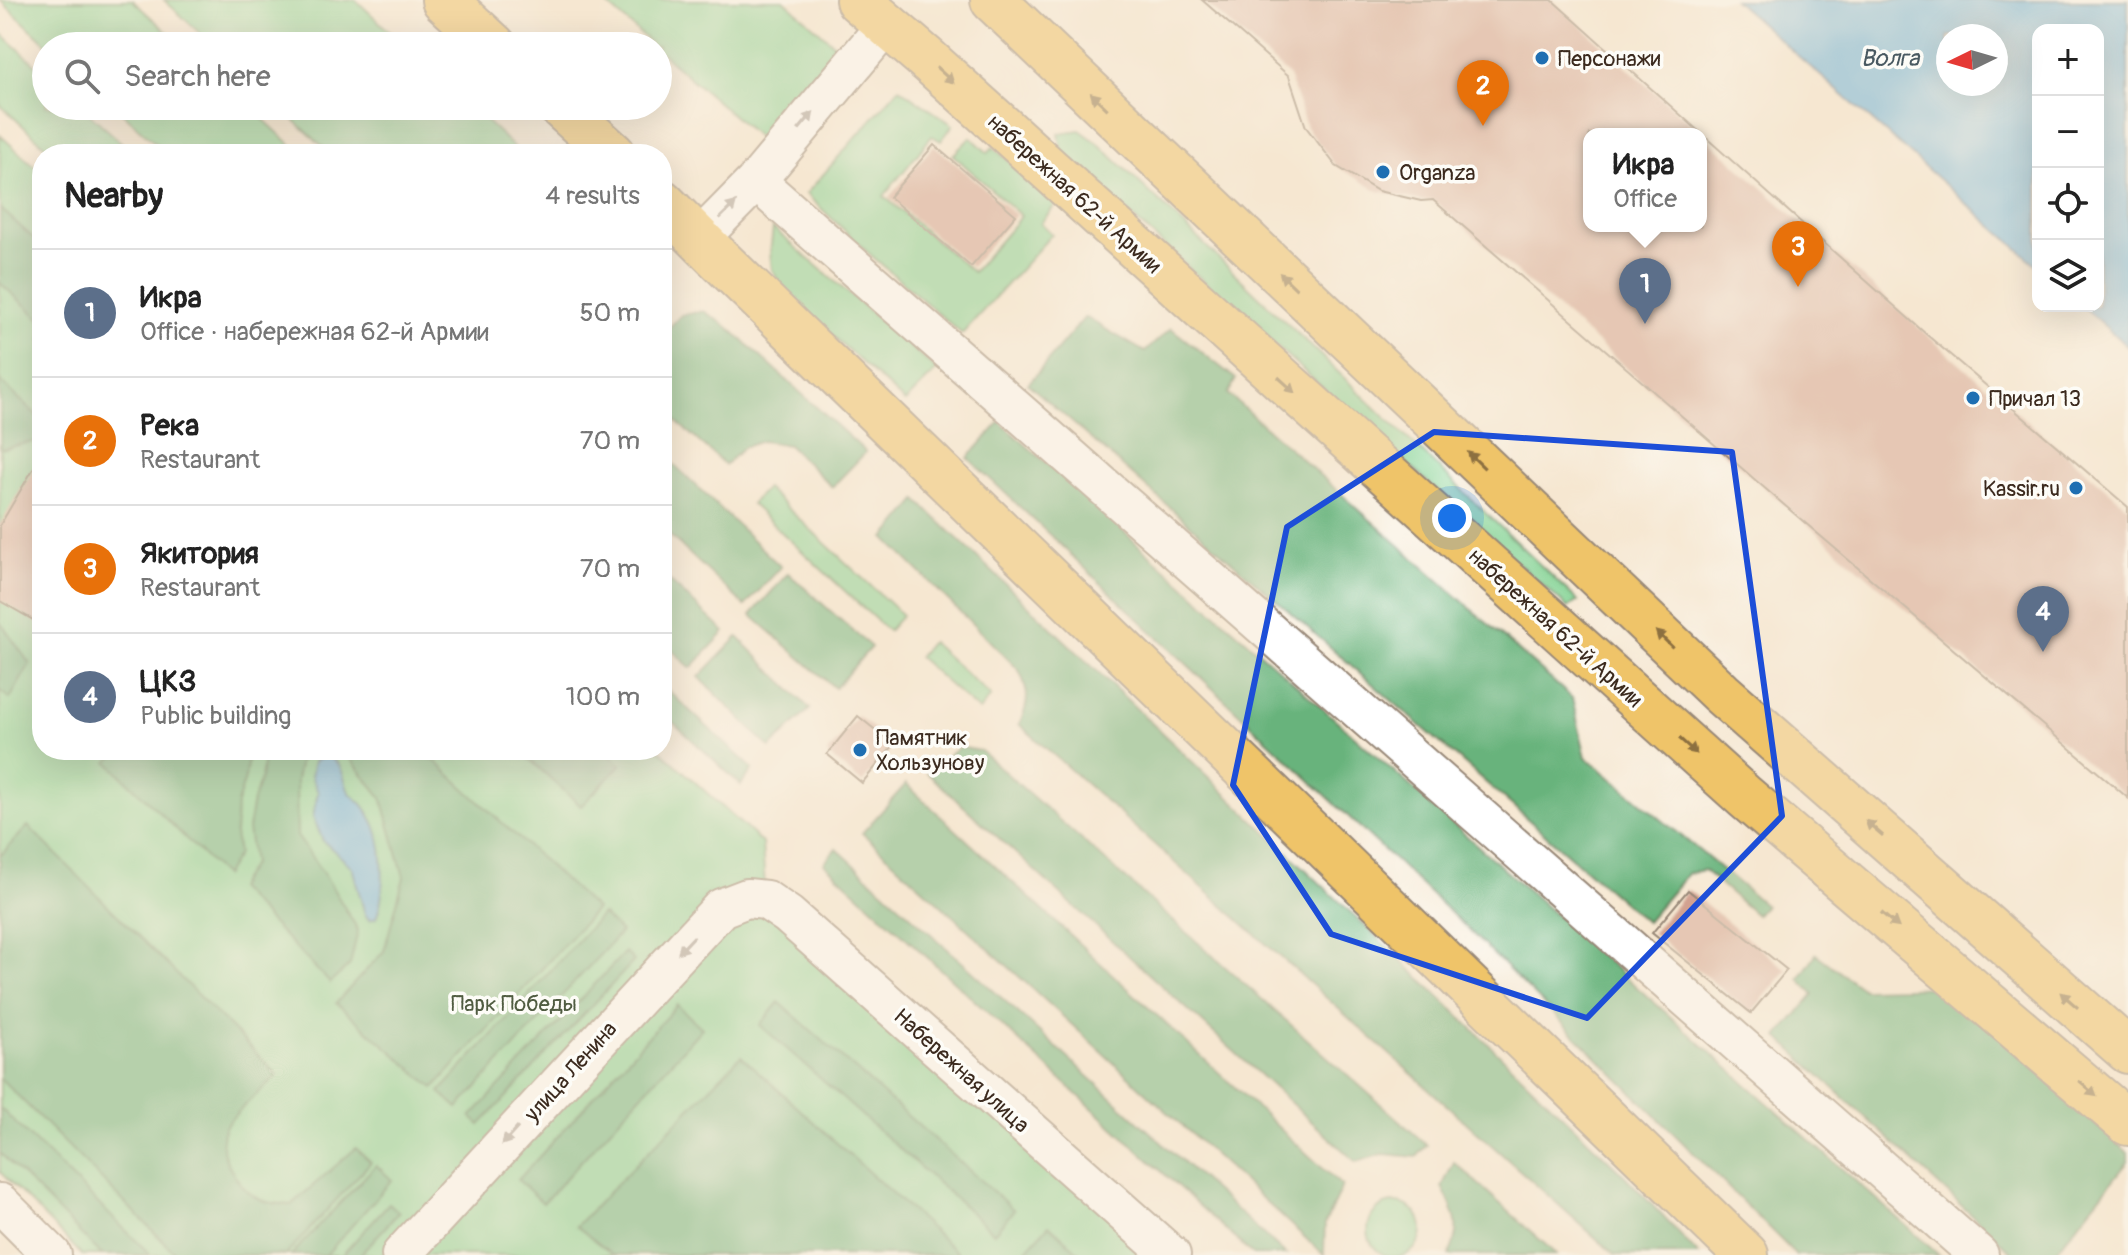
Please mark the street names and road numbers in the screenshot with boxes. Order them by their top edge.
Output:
street label: набережная 62-й Армии [982,108,1167,279]
street label: набережная 62-й Армии [1463,542,1648,713]
street label: Набережная улица [888,1002,1035,1139]
street label: улица Ленина [518,1016,623,1128]

